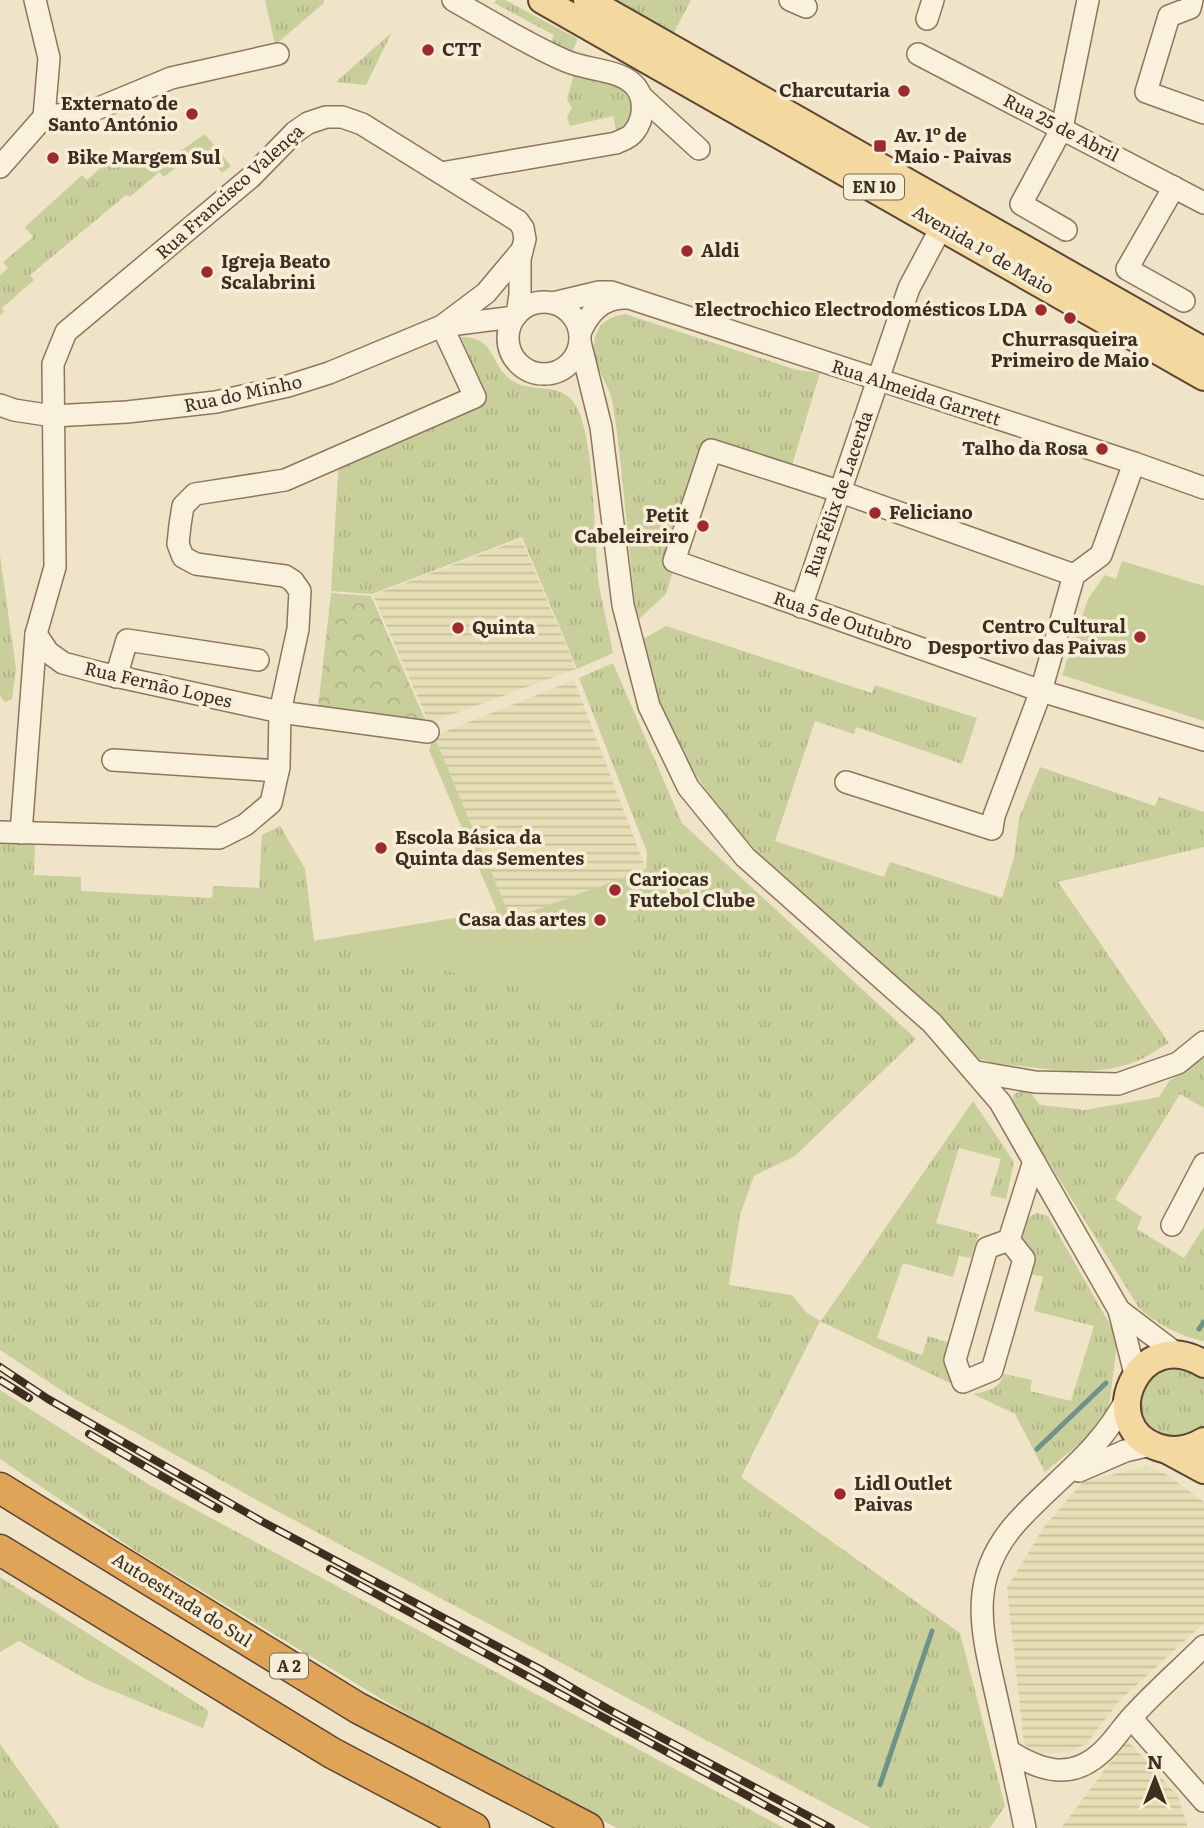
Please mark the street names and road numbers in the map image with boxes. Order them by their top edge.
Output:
street label: Rua 25 de Abril [999,86,1124,167]
street label: Rua Francisco Valença [149,117,309,265]
road number: EN 10 [844,174,904,200]
street label: Avenida 1º de Maio [908,197,1060,300]
street label: Rua Almeida Garrett [828,351,1005,432]
street label: Rua do Minho [181,367,304,418]
street label: Rua Félix de Lacerda [796,407,879,580]
street label: Rua 5 de Outubro [770,583,917,656]
street label: Rua Fernão Lopes [82,653,235,714]
street label: Autoestrada do Sul [108,1545,258,1653]
road number: A 2 [270,1654,308,1678]

